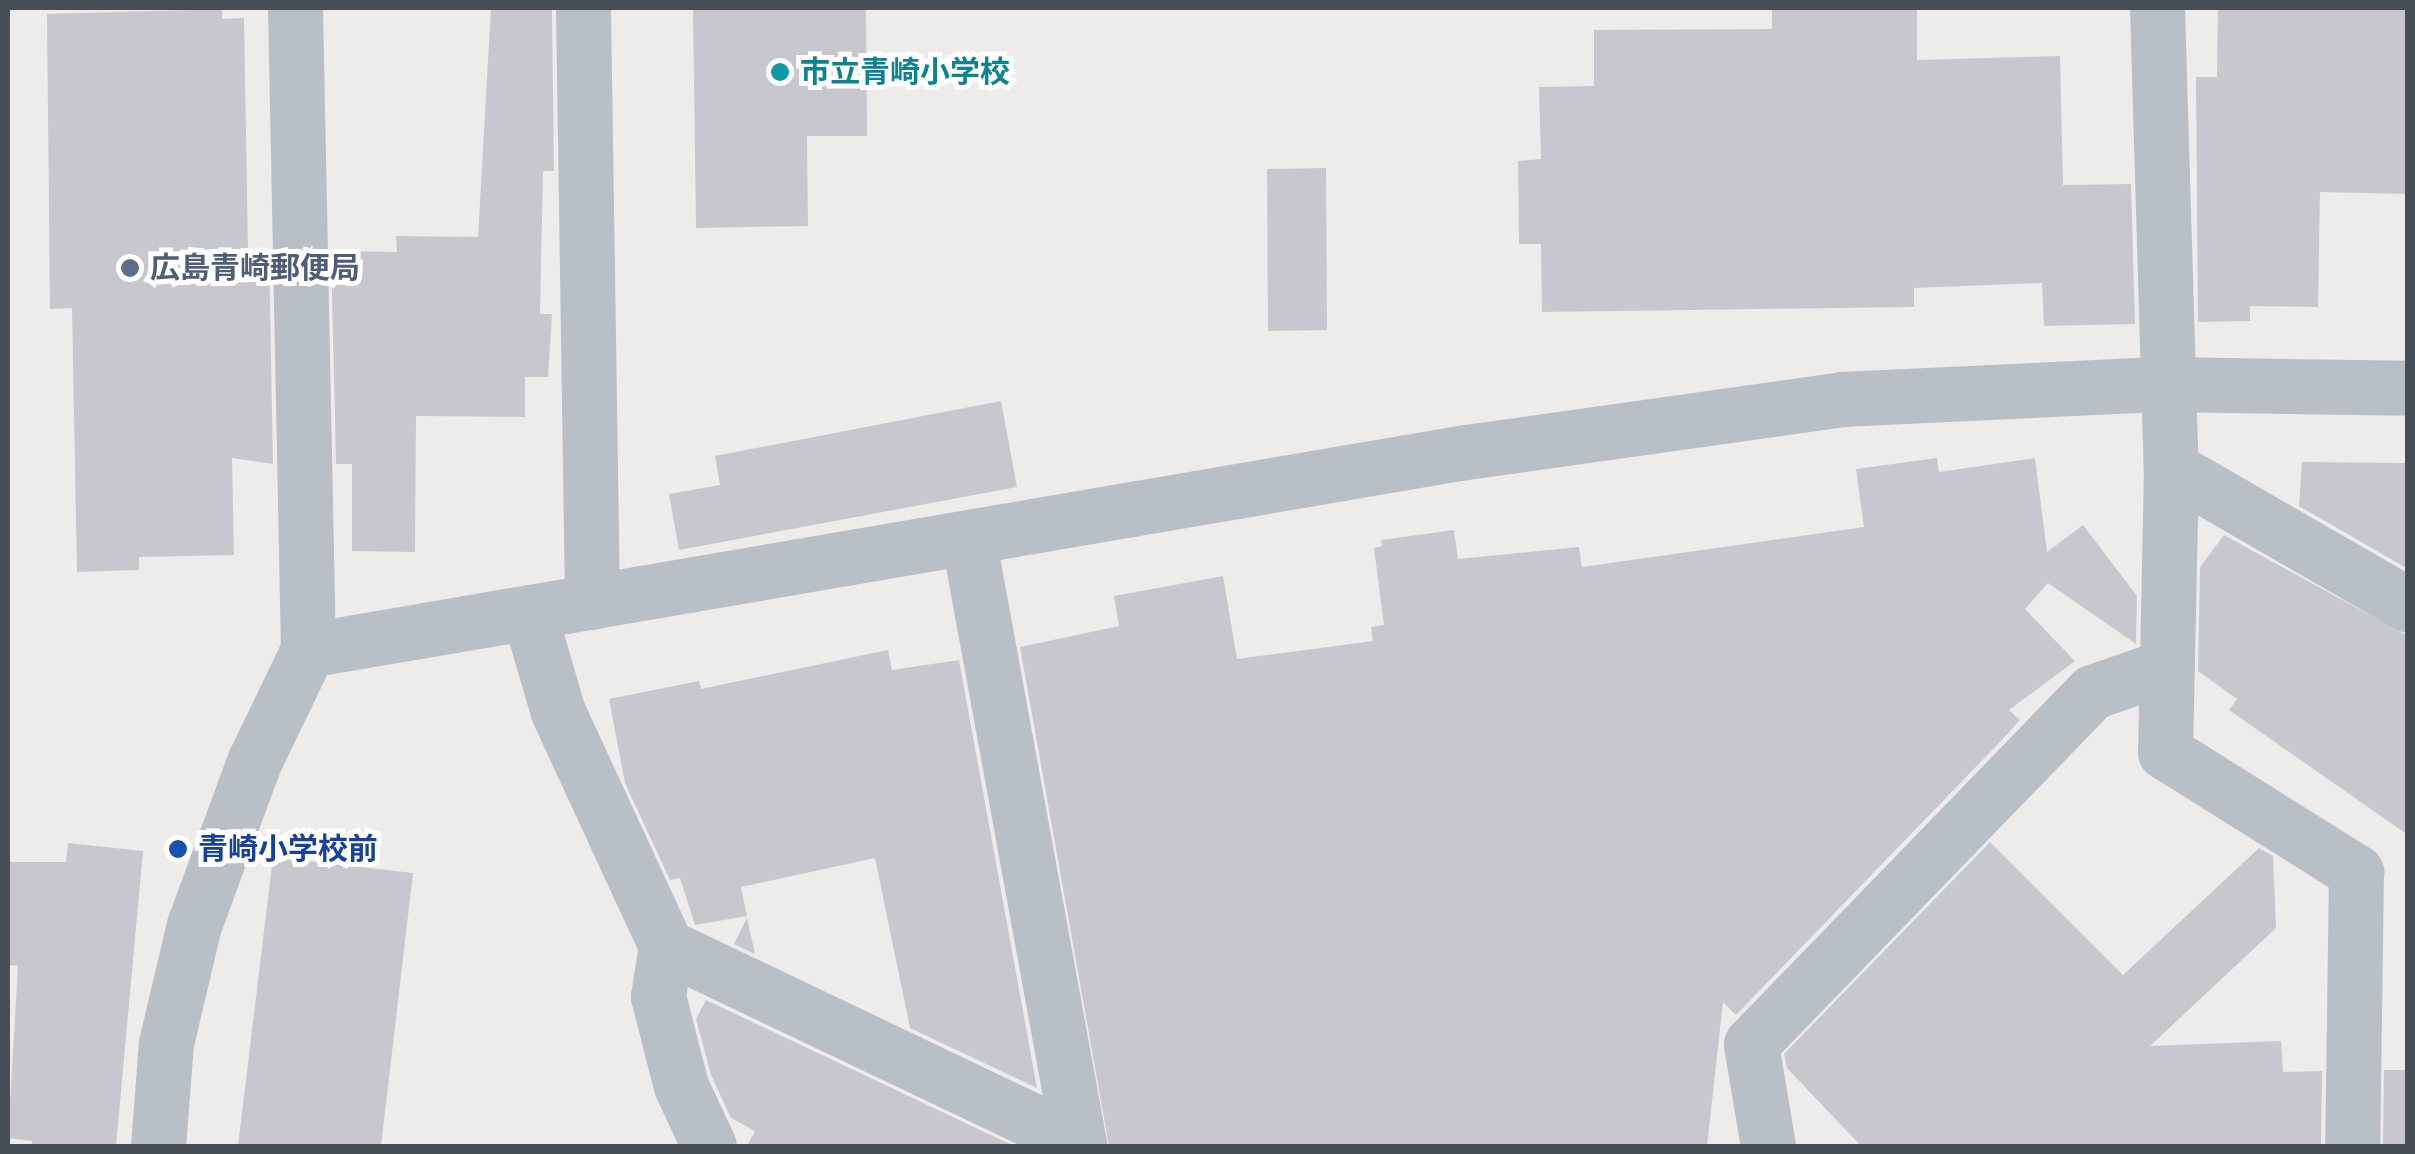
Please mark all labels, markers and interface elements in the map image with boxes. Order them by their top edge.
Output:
place label: 市立青崎小学校 [800,54,1010,90]
marker: 市立青崎小学校 [769,61,791,83]
place label: 広島青崎郵便局 [150,250,360,286]
marker: 広島青崎郵便局 [119,257,141,279]
place label: 青崎小学校前 [198,831,378,867]
marker: 青崎小学校前 [167,838,189,860]

